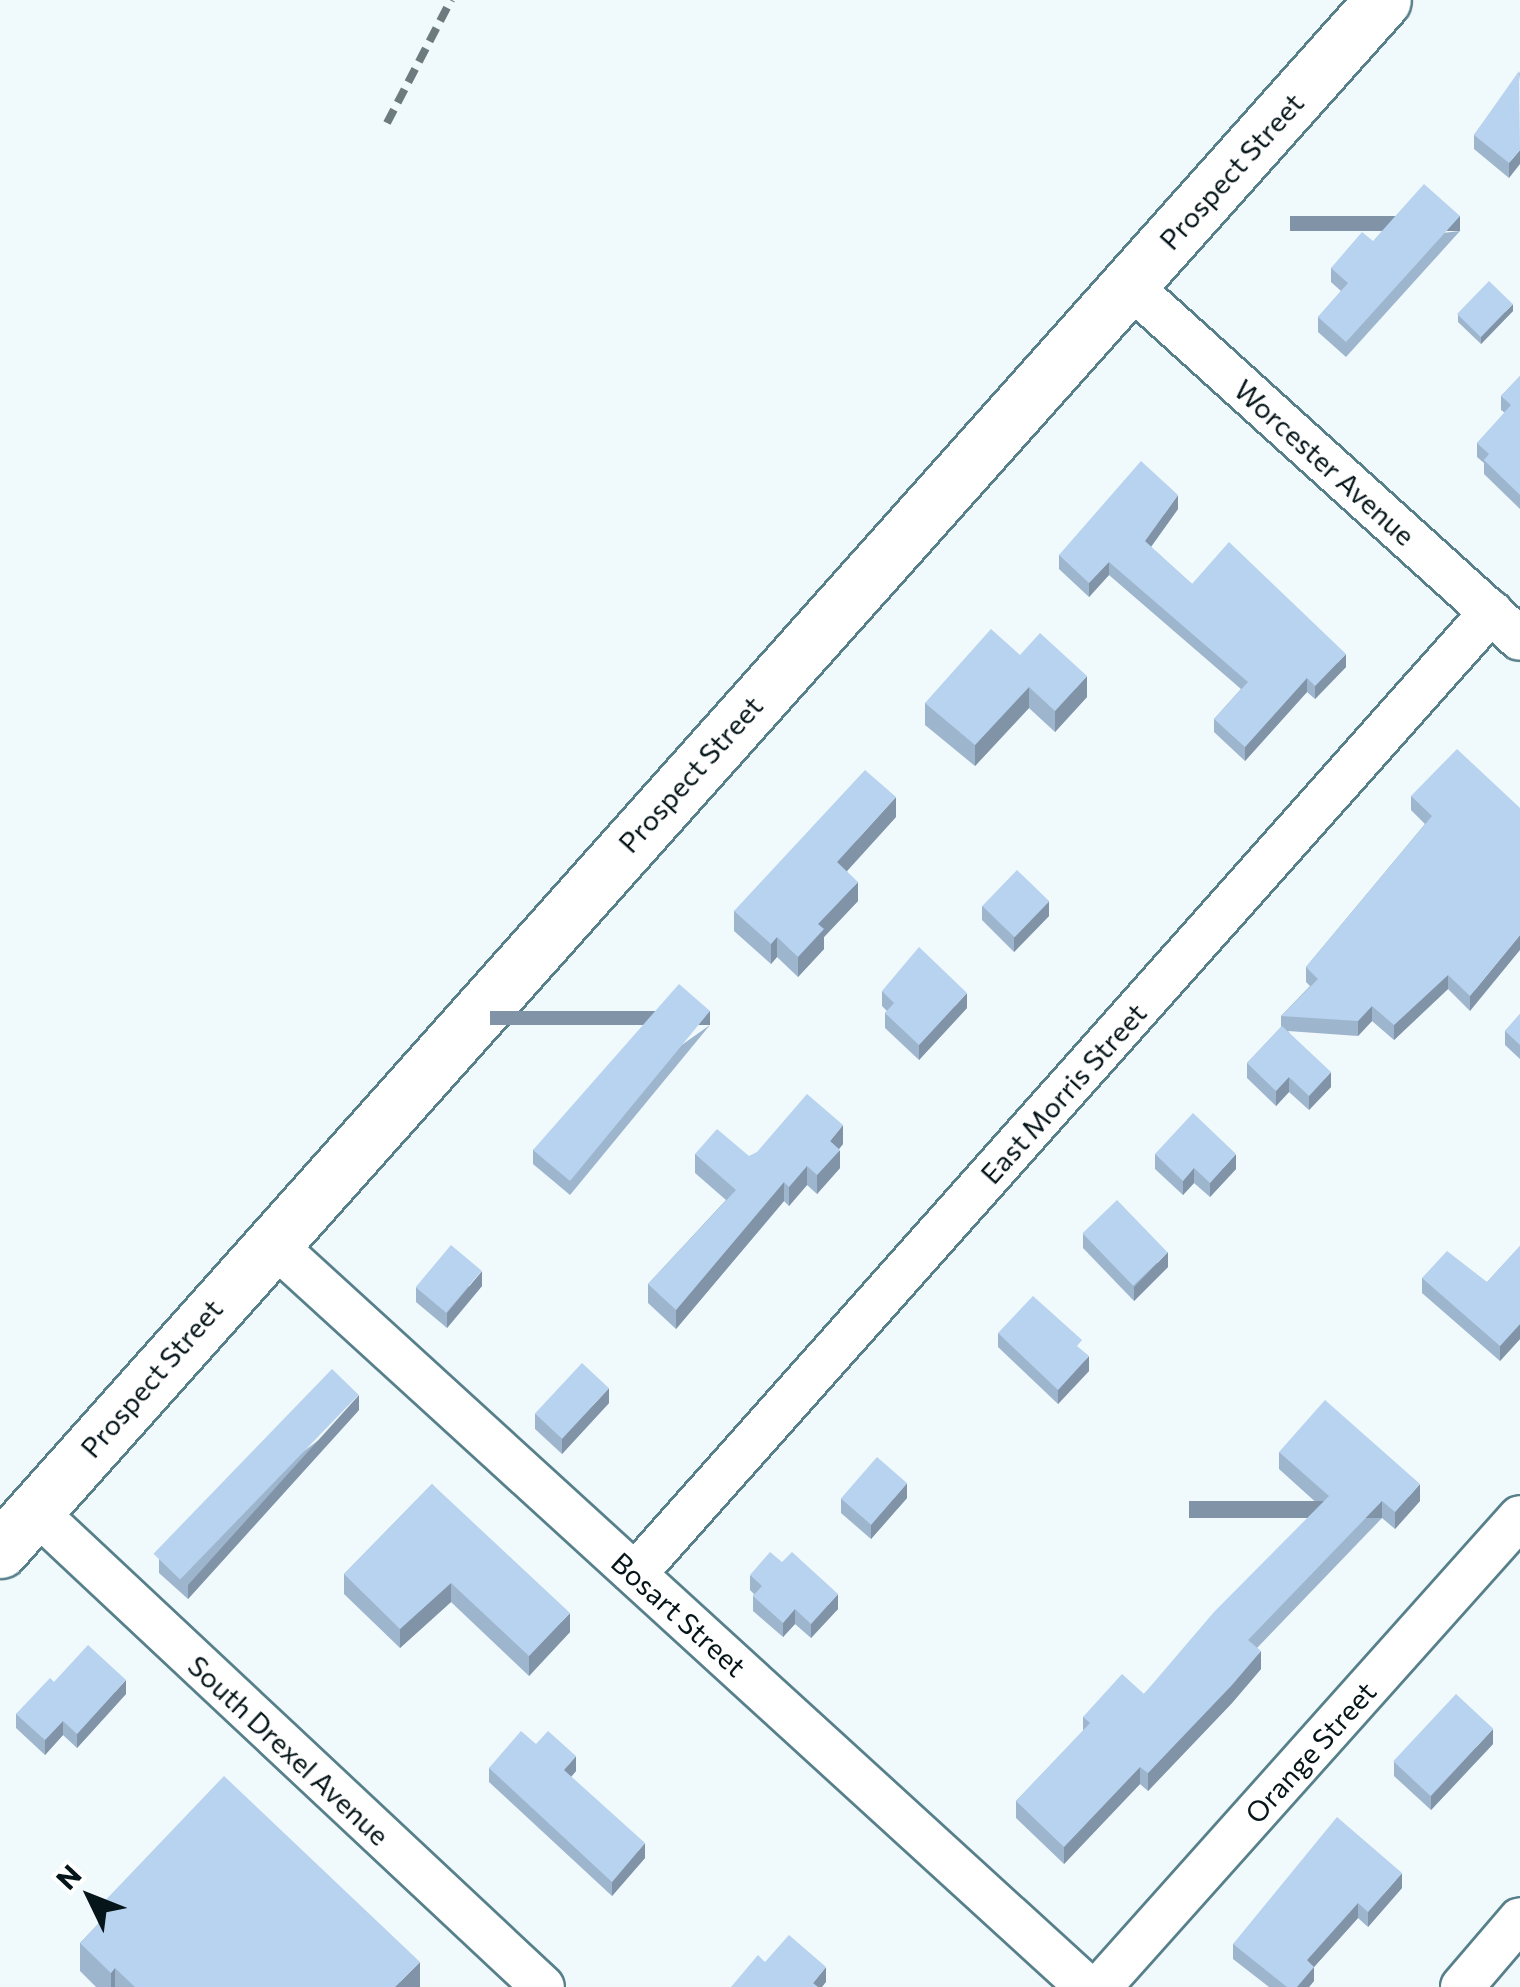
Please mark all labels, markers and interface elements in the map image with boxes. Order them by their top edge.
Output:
street label: Prospect Street [1152,86,1310,256]
street label: Worcester Avenue [1228,372,1422,552]
street label: Prospect Street [611,689,769,859]
street label: East Morris Street [973,996,1153,1190]
street label: Prospect Street [73,1292,229,1464]
street label: Bosart Street [605,1545,753,1683]
street label: South Drexel Avenue [182,1648,396,1852]
street label: Orange Street [1238,1674,1382,1830]
north arrow [40,1847,140,1947]
text: N [48,1857,88,1896]

